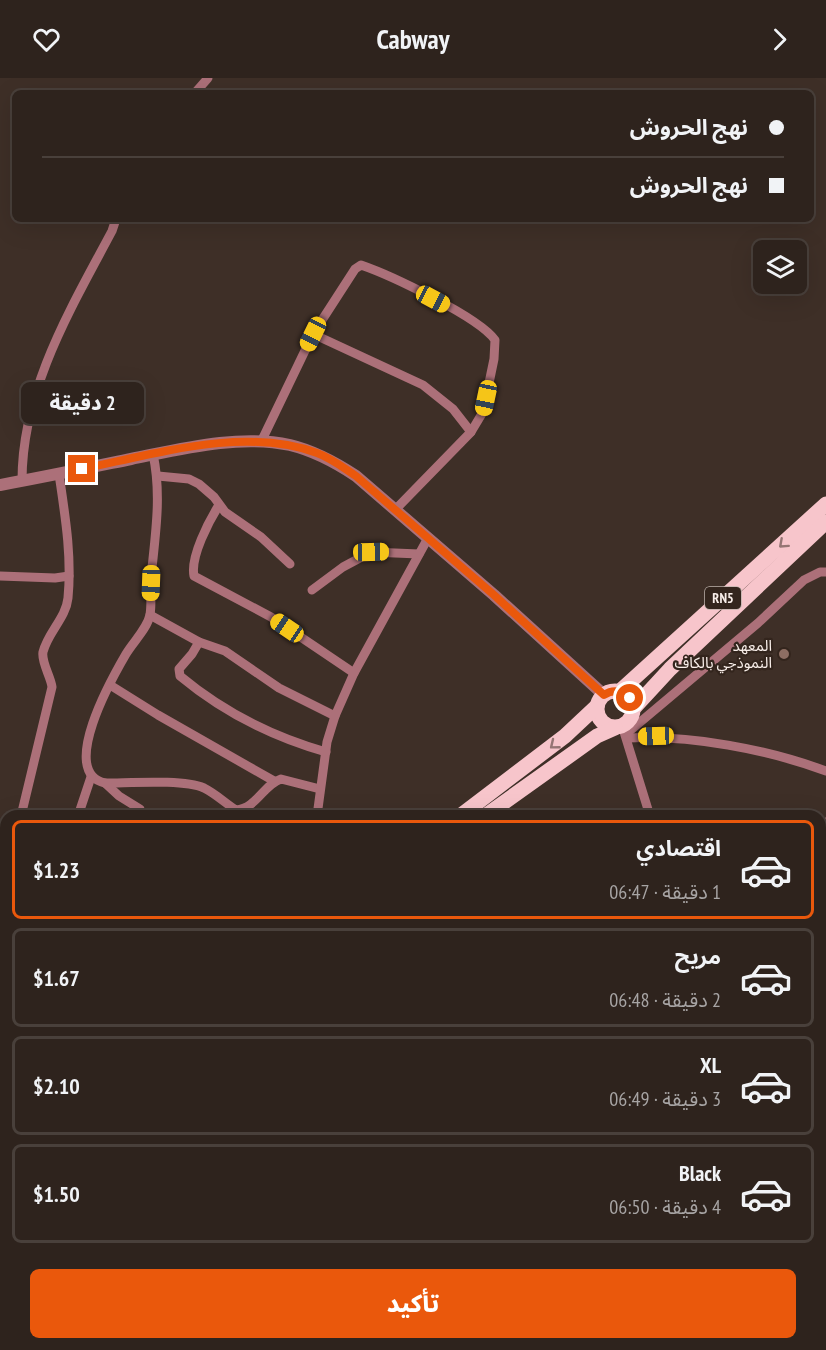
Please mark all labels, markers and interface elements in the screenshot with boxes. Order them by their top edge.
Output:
text: Cabway [376,22,450,56]
icon: heart [30,23,63,56]
icon: forward [763,23,796,56]
text: نهج الحروش [630,113,748,141]
text: نهج الحروش [630,171,748,199]
map controls [753,240,807,294]
button: layers [753,240,807,294]
car [413,283,453,315]
car [297,314,329,354]
car [473,379,499,417]
callout: 2 دقيقة [20,382,144,424]
text: 2 دقيقة [50,390,115,416]
route end [68,455,95,482]
one-way arrow [779,536,790,547]
car [353,543,389,561]
car [141,565,161,601]
road number: RN5 [705,587,741,609]
car [267,610,307,646]
place label: المعهد النموذجي بالكاف [674,636,772,674]
marker: المعهد النموذجي بالكاف [777,647,791,661]
route start [616,684,643,711]
car [638,726,674,746]
one-way arrow [549,738,560,749]
text: اقتصادي [636,834,721,862]
icon: car [739,843,793,897]
text: $1.23 [33,856,80,884]
text: 1 دقيقة · 06:47 [609,879,721,905]
text: مريح [675,942,721,970]
icon: car [739,951,793,1005]
text: $1.67 [33,964,80,992]
text: 2 دقيقة · 06:48 [609,987,721,1013]
text: XL [700,1051,721,1079]
icon: car [739,1059,793,1113]
text: $2.10 [33,1072,80,1100]
text: 3 دقيقة · 06:49 [609,1086,721,1112]
text: Black [679,1159,721,1187]
icon: car [739,1167,793,1221]
text: $1.50 [33,1180,80,1208]
text: 4 دقيقة · 06:50 [609,1194,721,1220]
button: تأكيد [30,1269,796,1338]

